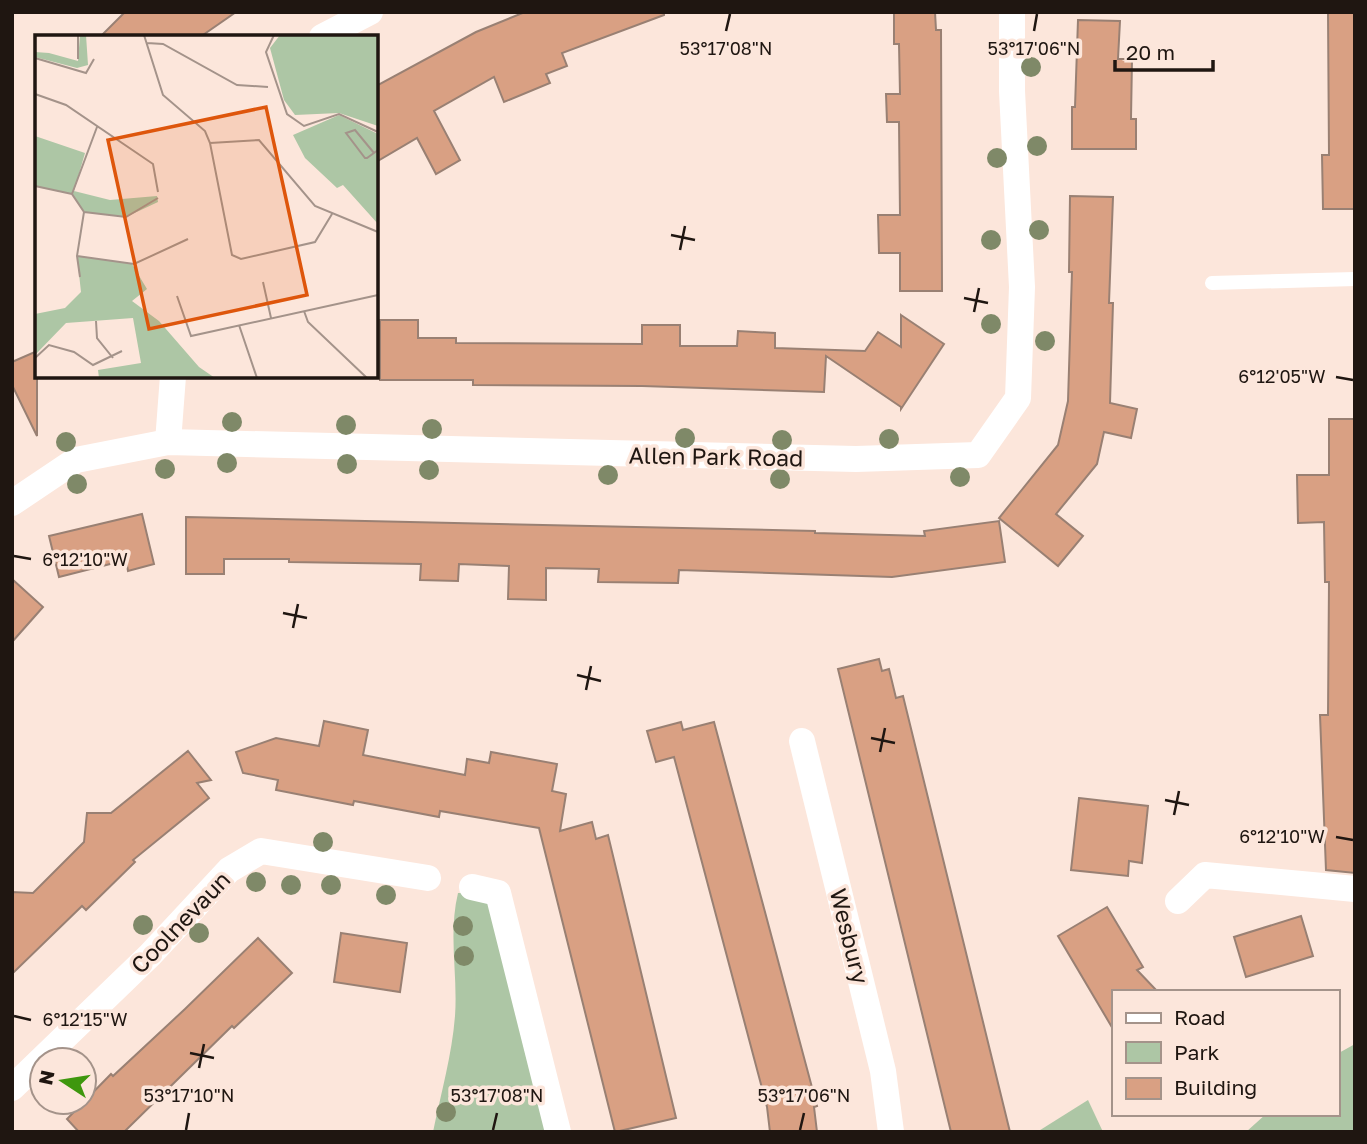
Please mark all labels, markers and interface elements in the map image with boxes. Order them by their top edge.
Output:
scale bar [1115,28,1213,72]
inset map [35,35,378,378]
text: 53°17'08"N [679,37,773,59]
text: 53°17'06"N [988,37,1080,59]
text: 20 m [1126,39,1175,65]
text: 6°12'05"W [1238,365,1326,387]
street label: Allen Park Road [628,440,804,472]
text: 6°12'10"W [42,548,128,570]
text: 6°12'10"W [1239,825,1325,847]
street label: Coolnevaun [124,865,236,979]
street label: Wesbury [825,885,875,987]
legend [1112,990,1339,1116]
text: Road [1174,1004,1225,1030]
text: 6°12'15"W [43,1008,127,1030]
text: Park [1174,1039,1220,1065]
north arrow [28,1046,98,1116]
text: N [33,1068,59,1087]
text: Building [1174,1074,1257,1100]
text: 53°17'10"N [144,1084,234,1106]
text: 53°17'08"N [450,1084,544,1106]
text: 53°17'06"N [758,1084,850,1106]

